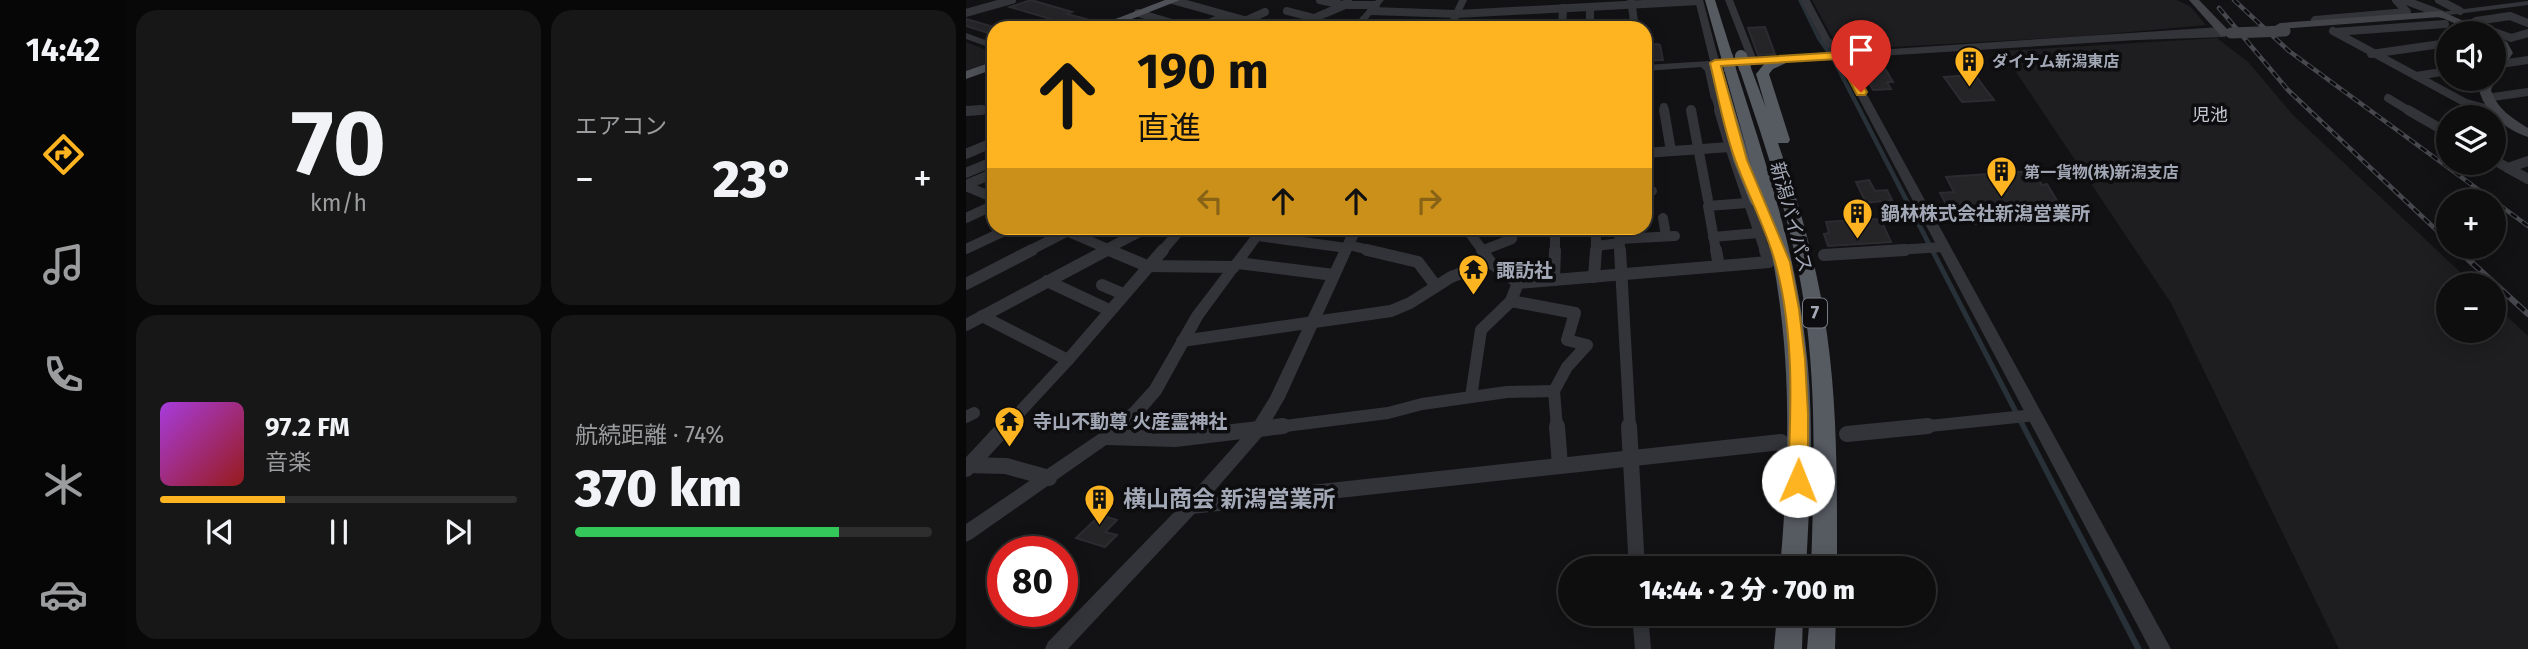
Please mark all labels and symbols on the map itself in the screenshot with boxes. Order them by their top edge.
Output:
pin [1831,20,1891,92]
building icon: ダイナム新潟東店 [1952,44,1986,88]
place label: ダイナム新潟東店 [1992,52,2119,71]
district label: 児池 [2192,104,2228,126]
building icon: 第一貨物(株)新潟支店 [1984,155,2018,199]
street label: 新潟バイパス [1766,159,1817,275]
place label: 第一貨物(株)新潟支店 [2024,163,2178,182]
building icon: 鍋林株式会社新潟営業所 [1841,196,1875,240]
place label: 鍋林株式会社新潟営業所 [1880,202,2090,225]
temple icon: 諏訪社 [1456,253,1490,297]
place label: 諏訪社 [1496,259,1553,282]
road number: 7 [1803,298,1827,328]
temple icon: 寺山不動尊 火産霊神社 [993,404,1027,448]
place label: 寺山不動尊 火産霊神社 [1033,410,1228,433]
position arrow [1761,444,1835,518]
building icon: 横山商会 新潟営業所 [1083,482,1117,526]
place label: 横山商会 新潟営業所 [1123,485,1335,513]
speed limit sign: 80 [987,536,1078,627]

